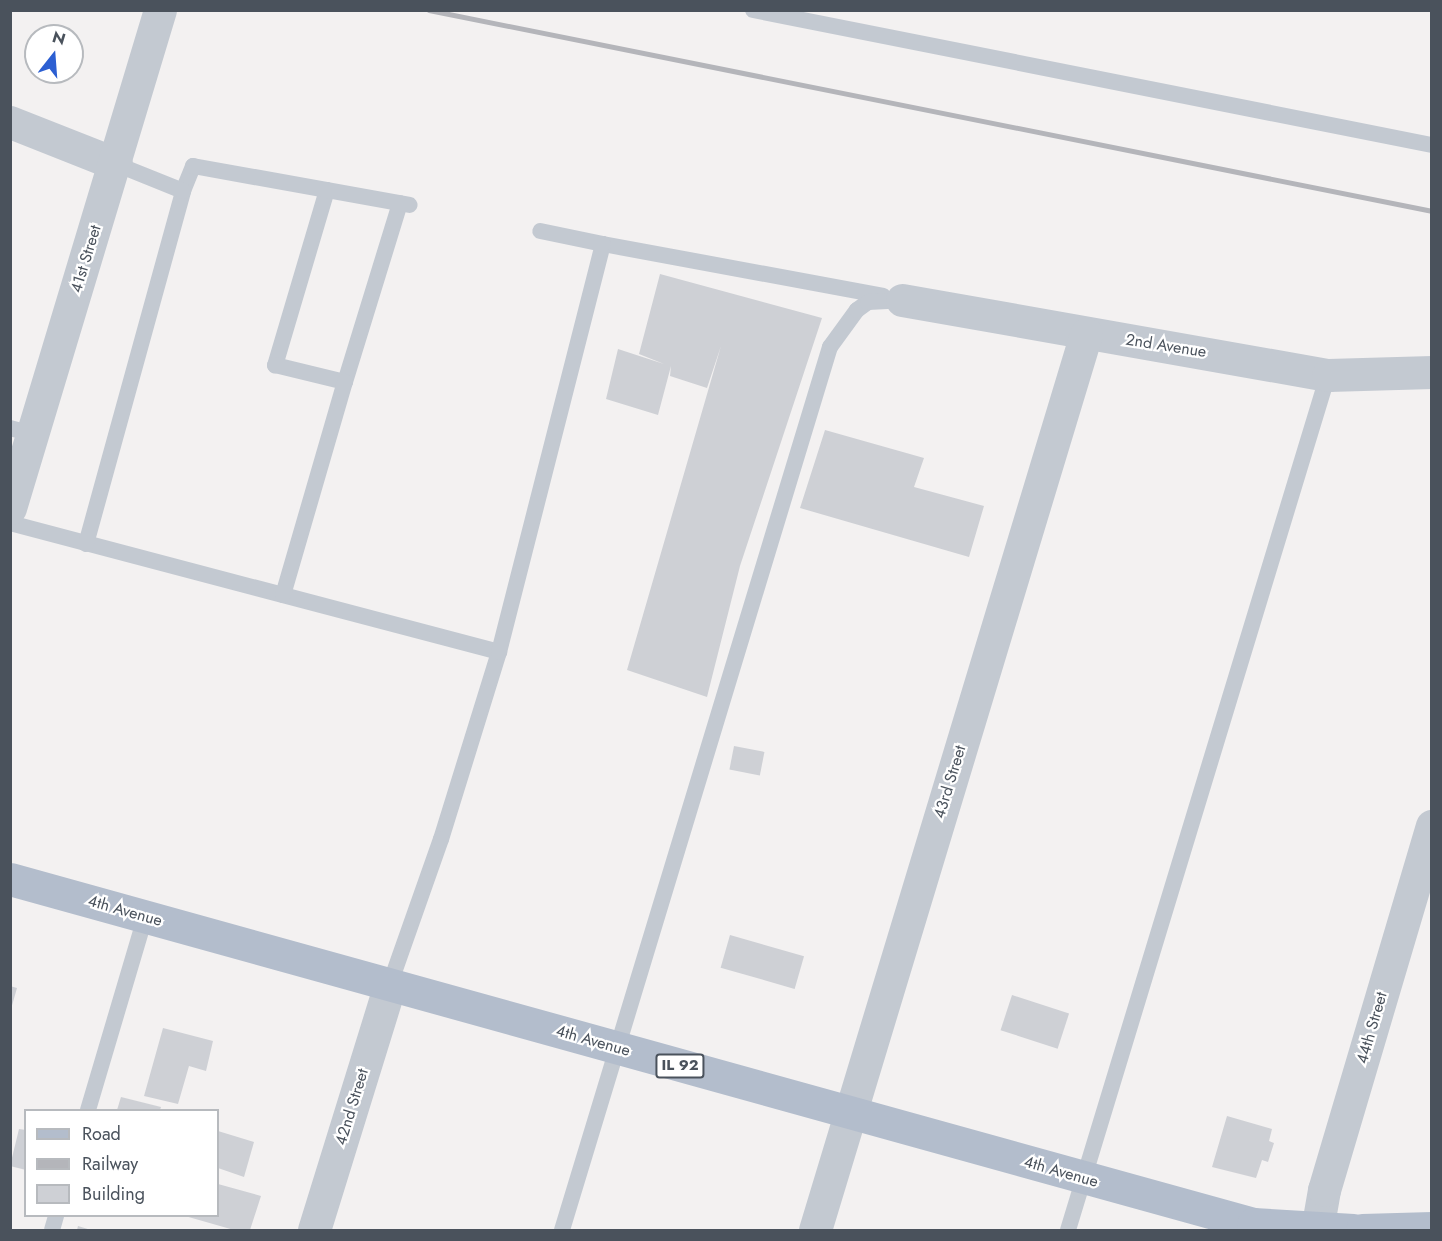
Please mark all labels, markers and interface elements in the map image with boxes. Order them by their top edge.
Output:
north arrow [24,24,84,84]
text: N [49,25,68,51]
street label: 41st Street [67,223,105,295]
street label: 2nd Avenue [1124,330,1208,362]
street label: 43rd Street [930,743,970,821]
street label: 4th Avenue [86,891,164,931]
street label: 44th Street [1353,990,1391,1066]
street label: 4th Avenue [554,1021,632,1061]
road number: IL 92 [654,1054,706,1078]
street label: 42nd Street [331,1066,373,1148]
legend [24,1109,219,1217]
text: Road [82,1121,121,1147]
text: Railway [82,1151,138,1177]
street label: 4th Avenue [1022,1152,1100,1192]
text: Building [82,1181,145,1207]

